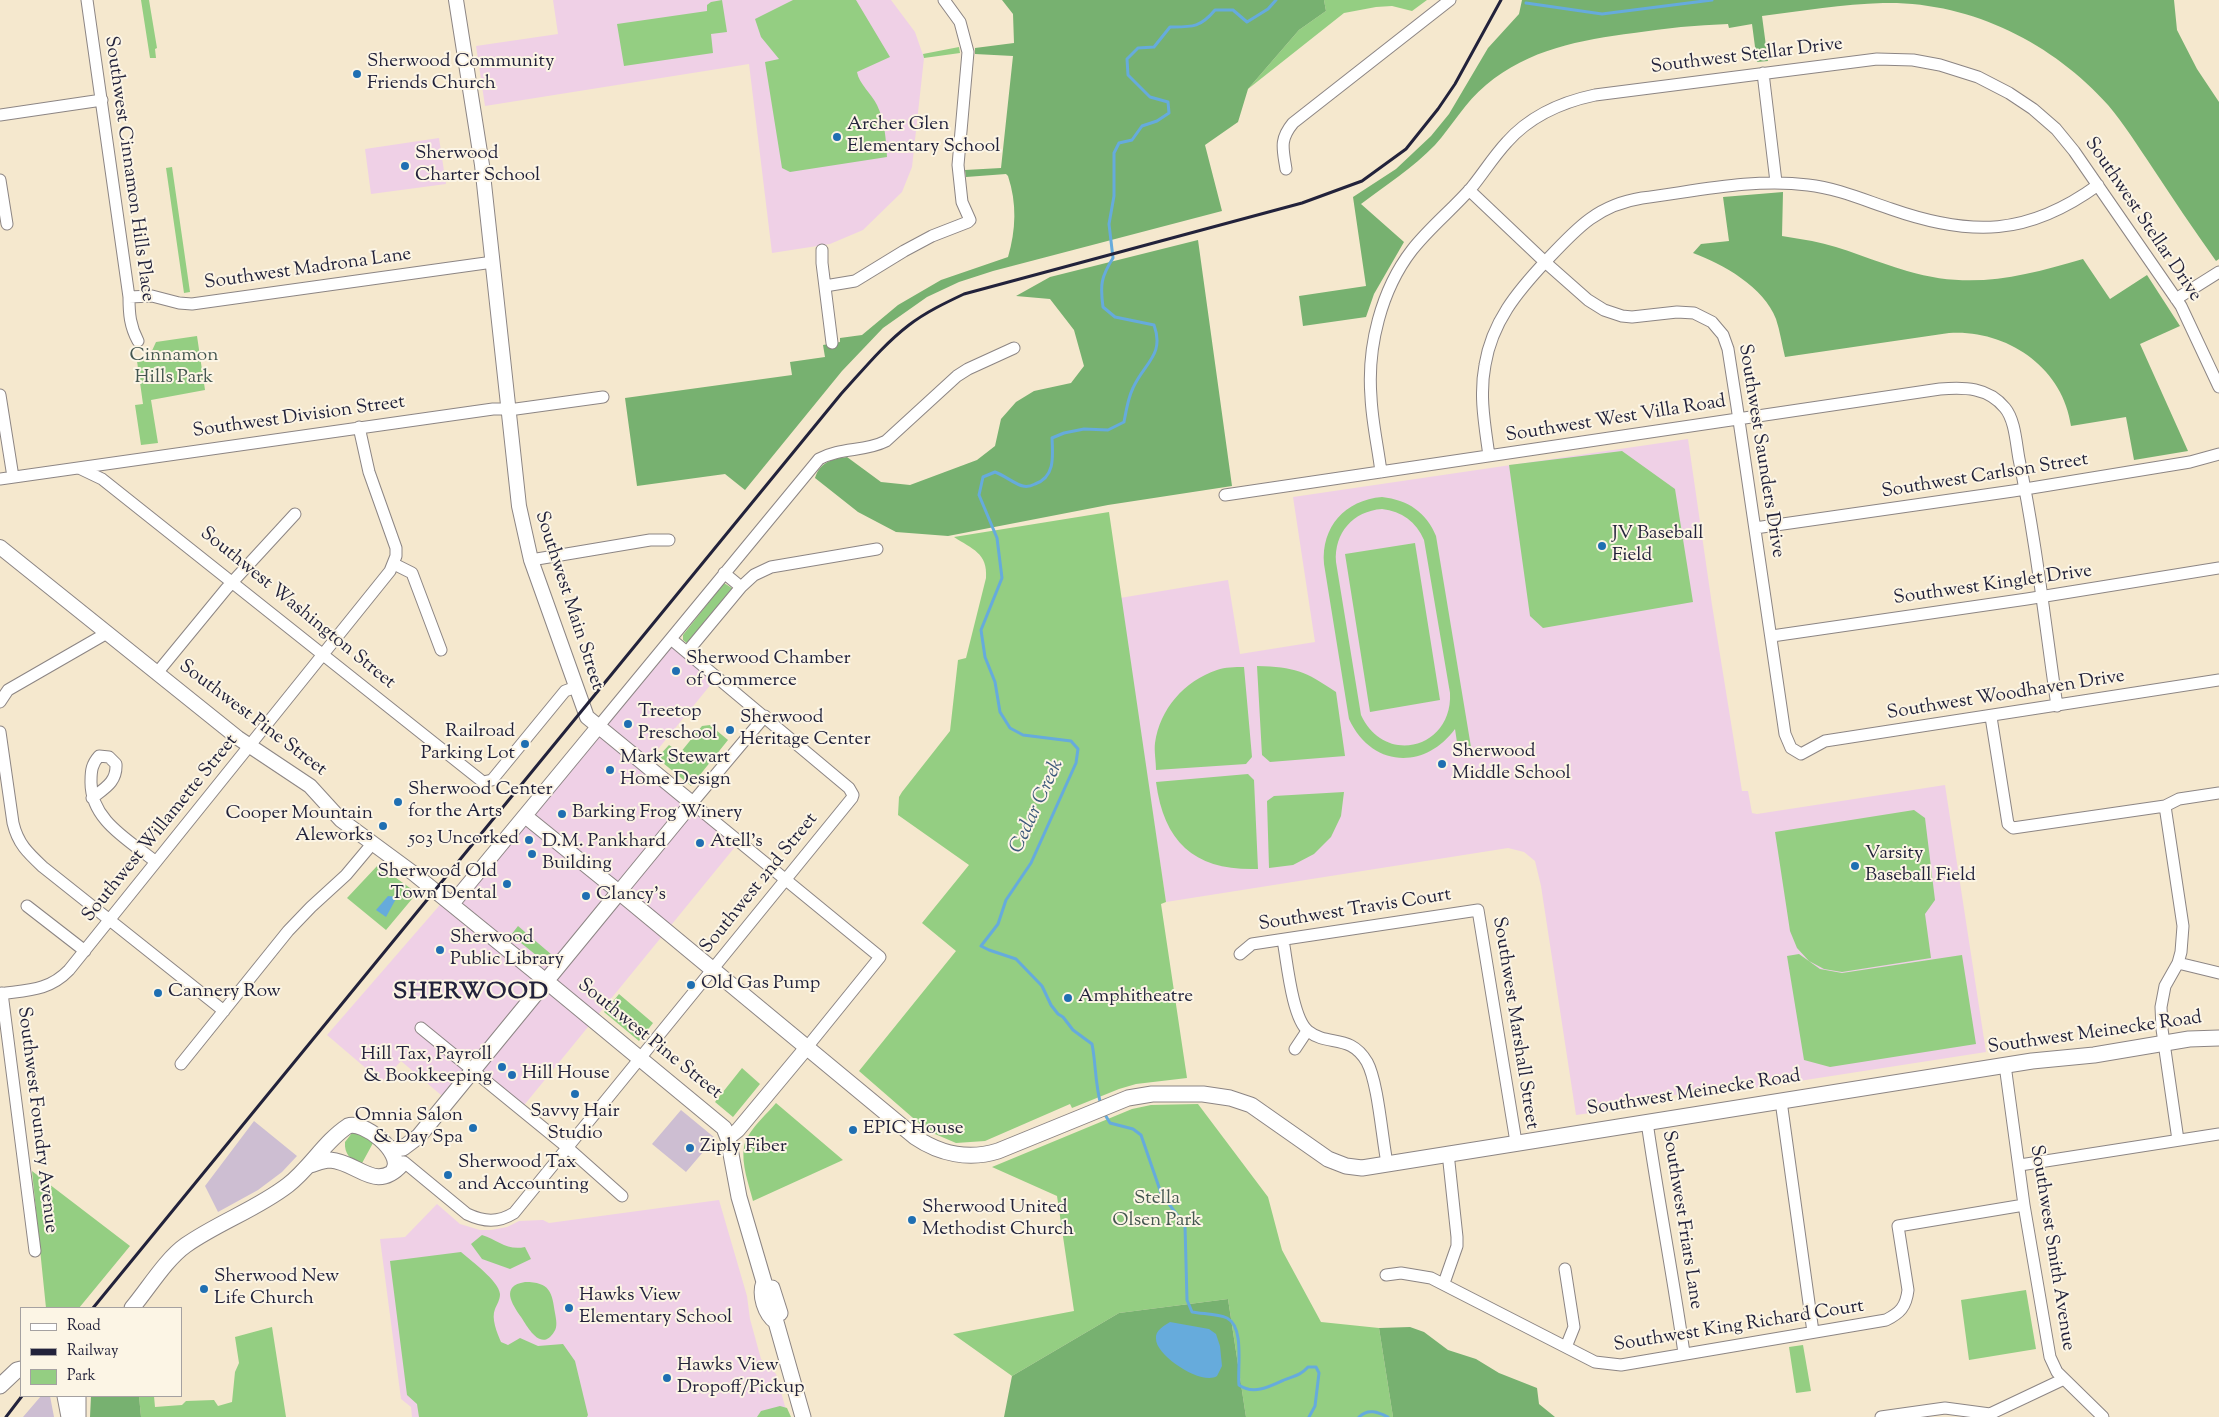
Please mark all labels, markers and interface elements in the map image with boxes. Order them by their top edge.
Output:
street label: Southwest Stellar Drive [1650,34,1844,80]
street label: Southwest Cinnamon Hills Place [98,35,158,303]
place label: Sherwood Community Friends Church [367,52,554,96]
marker: Sherwood Community Friends Church [351,68,363,80]
place label: Archer Glen Elementary School [847,115,1000,159]
marker: Archer Glen Elementary School [831,131,843,143]
street label: Southwest Stellar Drive [2079,134,2205,306]
place label: Sherwood Charter School [415,144,540,188]
marker: Sherwood Charter School [399,160,411,172]
street label: Southwest Madrona Lane [203,244,413,296]
street label: Southwest Saunders Drive [1732,342,1788,560]
park label: Cinnamon Hills Park [130,346,218,390]
street label: Southwest West Villa Road [1504,391,1728,449]
street label: Southwest Division Street [192,392,406,444]
street label: Southwest Carlson Street [1880,449,2090,505]
street label: Southwest Main Street [528,509,608,693]
street label: Southwest Washington Street [195,523,399,695]
place label: JV Baseball Field [1612,524,1704,568]
marker: JV Baseball Field [1596,540,1608,552]
street label: Southwest Kinglet Drive [1892,561,2094,611]
place label: Sherwood Chamber of Commerce [686,649,851,693]
street label: Southwest Pine Street [173,656,331,782]
marker: Sherwood Chamber of Commerce [670,665,682,677]
street label: Southwest Woodhaven Drive [1886,666,2126,726]
place label: Treetop Preschool [638,702,717,746]
place label: Sherwood Heritage Center [740,708,871,752]
marker: Treetop Preschool [622,718,634,730]
place label: Railroad Parking Lot [421,722,515,766]
marker: Sherwood Heritage Center [724,724,736,736]
street label: Southwest Willamette Street [78,731,244,927]
marker: Railroad Parking Lot [519,738,531,750]
place label: Sherwood Middle School [1452,742,1571,786]
place label: Mark Stewart Home Design [620,748,731,792]
water label: Cedar Creek [1006,756,1070,858]
marker: Sherwood Middle School [1436,758,1448,770]
marker: Mark Stewart Home Design [604,764,616,776]
place label: Sherwood Center for the Arts [408,780,553,824]
marker: Sherwood Center for the Arts [392,796,404,808]
place label: Barking Frog Winery [572,803,743,825]
place label: Cooper Mountain Aleworks [226,804,373,848]
marker: Barking Frog Winery [556,808,568,820]
street label: Southwest 2nd Street [696,809,824,959]
marker: Cooper Mountain Aleworks [377,820,389,832]
place label: 503 Uncorked [409,829,519,851]
place label: D.M. Pankhard Building [542,832,666,876]
place label: Atell's [710,832,763,854]
marker: 503 Uncorked [523,834,535,846]
marker: Atell's [694,837,706,849]
place label: Varsity Baseball Field [1865,844,1976,888]
marker: D.M. Pankhard Building [526,848,538,860]
marker: Varsity Baseball Field [1849,860,1861,872]
place label: Sherwood Old Town Dental [377,862,497,906]
marker: Sherwood Old Town Dental [501,878,513,890]
place label: Clancy's [596,885,666,907]
street label: Southwest Travis Court [1257,885,1453,937]
marker: Clancy's [580,890,592,902]
street label: Southwest Marshall Street [1486,915,1542,1131]
place label: Sherwood Public Library [450,928,564,972]
marker: Sherwood Public Library [434,944,446,956]
place label: Old Gas Pump [701,974,820,996]
street label: Southwest Pine Street [572,975,726,1105]
marker: Old Gas Pump [685,979,697,991]
district label: SHERWOOD [392,980,550,1008]
place label: Cannery Row [168,982,281,1004]
marker: Cannery Row [152,987,164,999]
place label: Amphitheatre [1078,987,1193,1009]
marker: Amphitheatre [1062,992,1074,1004]
street label: Southwest Foundry Avenue [11,1005,61,1235]
street label: Southwest Meinecke Road [1986,1008,2204,1060]
place label: Hill Tax, Payroll & Bookkeeping [361,1045,492,1089]
marker: Hill Tax, Payroll & Bookkeeping [496,1061,508,1073]
place label: Hill House [522,1064,610,1086]
street label: Southwest Meinecke Road [1586,1066,1802,1122]
marker: Hill House [506,1069,518,1081]
marker: Savvy Hair Studio [569,1088,581,1100]
place label: Savvy Hair Studio [530,1102,620,1146]
place label: Omnia Salon & Day Spa [355,1106,463,1150]
place label: EPIC House [863,1119,963,1141]
marker: Omnia Salon & Day Spa [467,1122,479,1134]
marker: EPIC House [847,1124,859,1136]
street label: Southwest Friars Lane [1656,1129,1706,1311]
place label: Ziply Fiber [700,1137,787,1159]
marker: Ziply Fiber [684,1142,696,1154]
street label: Southwest Smith Avenue [2023,1143,2079,1353]
place label: Sherwood Tax and Accounting [458,1153,589,1197]
marker: Sherwood Tax and Accounting [442,1169,454,1181]
park label: Stella Olsen Park [1112,1189,1202,1233]
place label: Sherwood United Methodist Church [922,1198,1074,1242]
marker: Sherwood United Methodist Church [906,1214,918,1226]
place label: Sherwood New Life Church [214,1267,339,1311]
marker: Sherwood New Life Church [198,1283,210,1295]
place label: Hawks View Elementary School [579,1286,732,1330]
street label: Southwest King Richard Court [1612,1296,1866,1358]
marker: Hawks View Elementary School [563,1302,575,1314]
legend [20,1307,182,1397]
text: Road [67,1316,101,1337]
text: Railway [67,1341,118,1362]
place label: Hawks View Dropoff/Pickup [677,1356,805,1400]
text: Park [67,1366,96,1387]
marker: Hawks View Dropoff/Pickup [661,1372,673,1384]

